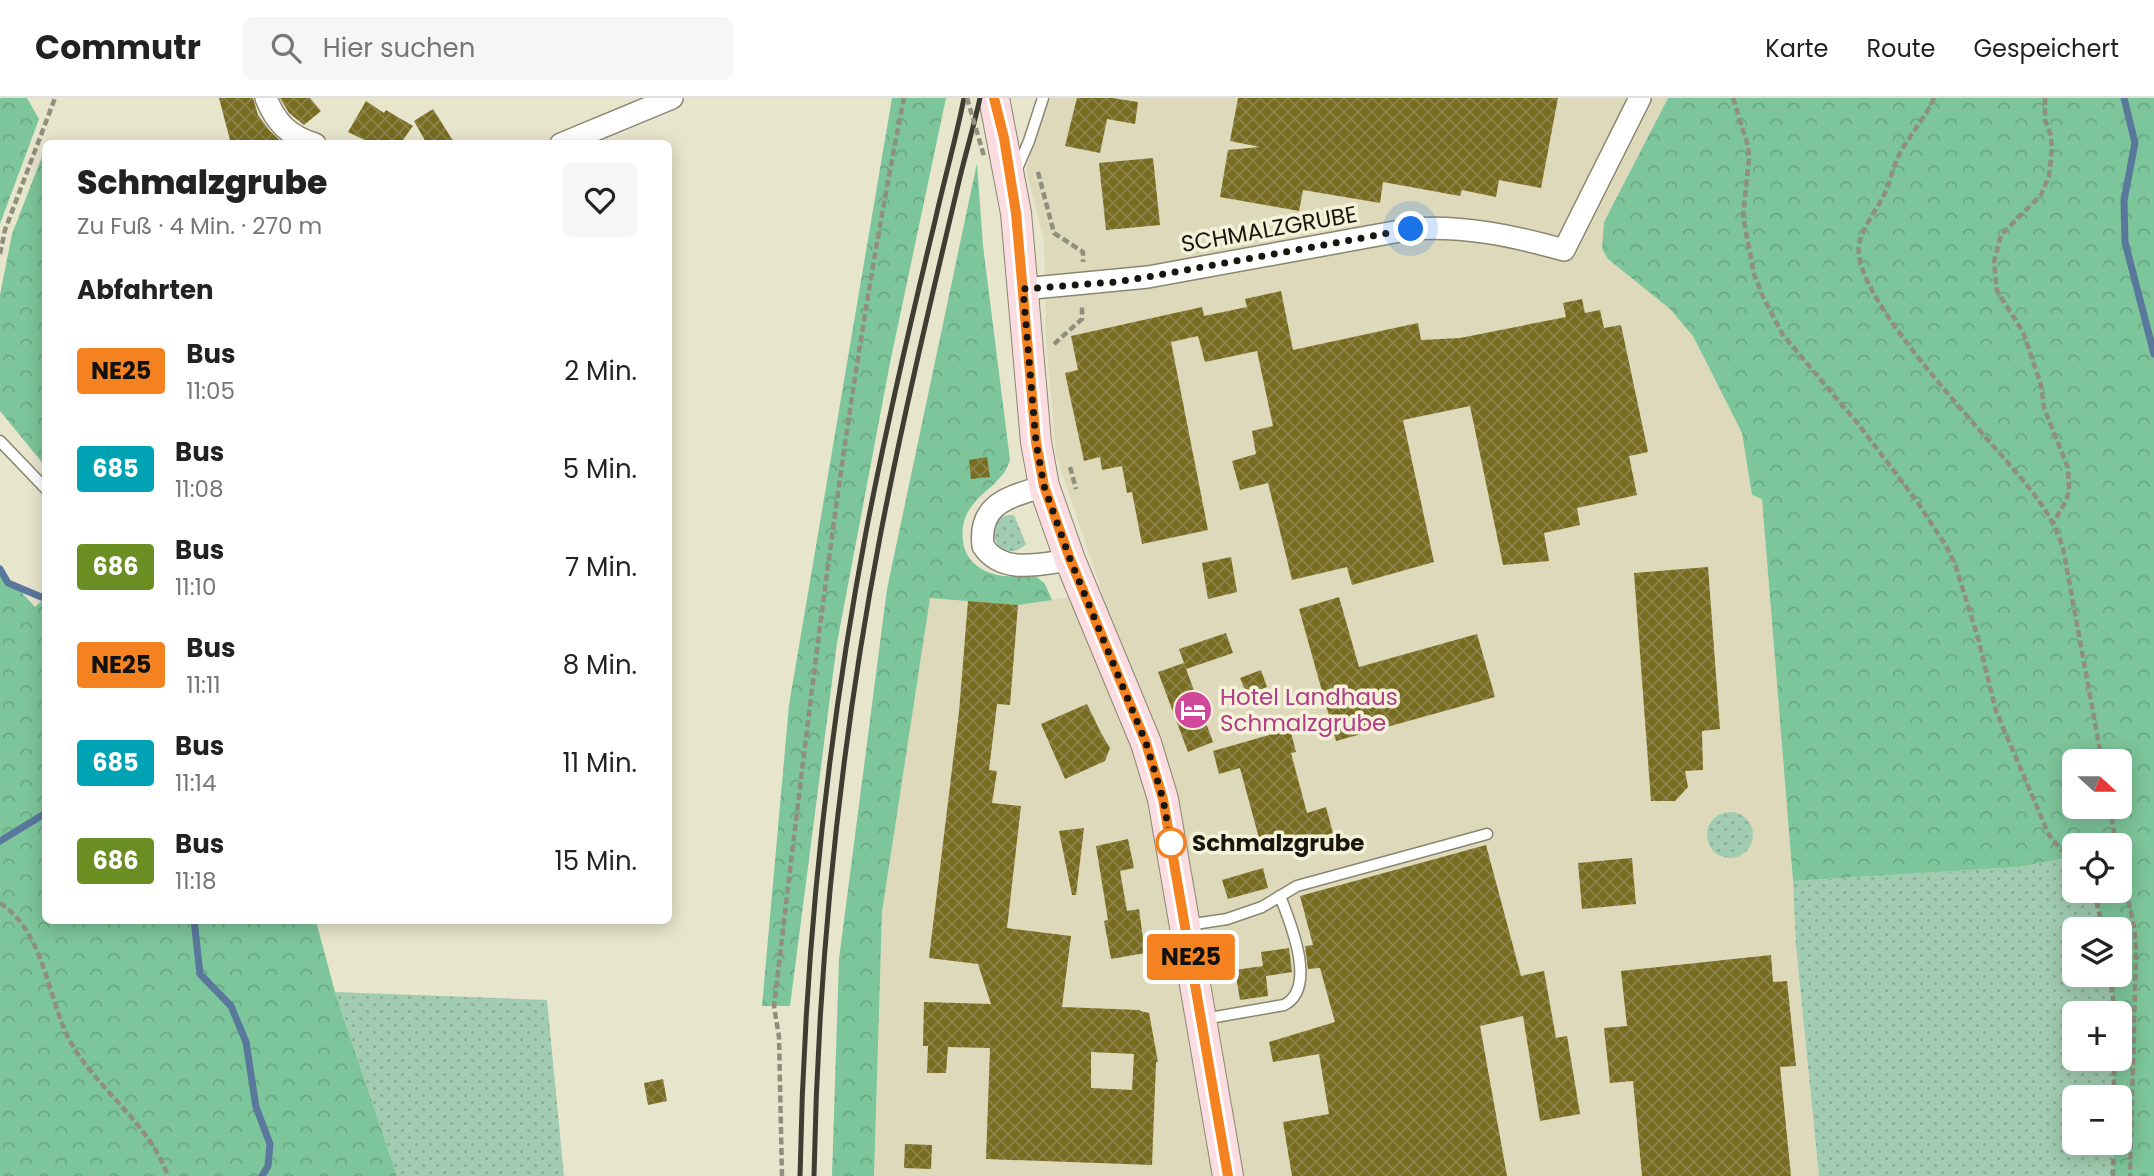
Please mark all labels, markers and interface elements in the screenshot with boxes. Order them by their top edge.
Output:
search box [243,17,733,80]
text: Commutr [35,24,201,71]
icon: search [267,29,305,67]
text: Hier suchen [323,30,475,66]
text: Karte [1765,32,1828,65]
text: Route [1866,32,1935,65]
text: Gespeichert [1973,32,2119,65]
text: Schmalzgrube [77,159,327,206]
button: heart [563,163,637,237]
street label: SCHMALZGRUBE [1178,198,1360,260]
text: Zu Fuß · 4 Min. · 270 m [77,210,322,242]
your location [1393,211,1428,246]
text: Abfahrten [77,272,214,308]
text: Bus [186,336,236,372]
text: 2 Min. [564,353,637,389]
text: NE25 [91,354,151,387]
text: 11:05 [186,375,235,407]
text: Bus [175,434,224,470]
text: 5 Min. [563,451,637,487]
text: 685 [92,452,139,485]
text: 11:08 [175,473,224,505]
text: Bus [175,532,224,568]
text: 7 Min. [565,549,637,585]
text: 686 [92,550,139,583]
text: 11:10 [175,571,216,603]
text: Bus [186,630,236,666]
text: 8 Min. [563,647,637,683]
text: NE25 [91,648,151,681]
text: 11:11 [186,669,221,701]
place label: Hotel Landhaus Schmalzgrube [1220,681,1398,739]
hotel icon: Hotel Landhaus Schmalzgrube [1172,689,1214,731]
text: Bus [175,728,224,764]
text: 11 Min. [563,745,637,781]
text: 685 [92,746,139,779]
north arrow [2062,749,2132,819]
map controls [2062,749,2132,1155]
text: 11:14 [175,767,216,799]
text: Bus [175,826,224,862]
place label: Schmalzgrube [1192,827,1364,859]
marker: Schmalzgrube [1156,828,1186,858]
button: locate [2062,833,2132,903]
text: 15 Min. [555,843,637,879]
text: 686 [92,844,139,877]
text: 11:18 [175,865,217,897]
button: layers [2062,917,2132,987]
line badge: NE25 [1142,934,1240,980]
text: NE25 [1161,940,1221,973]
button: + [2062,1001,2132,1071]
button: − [2062,1085,2132,1155]

